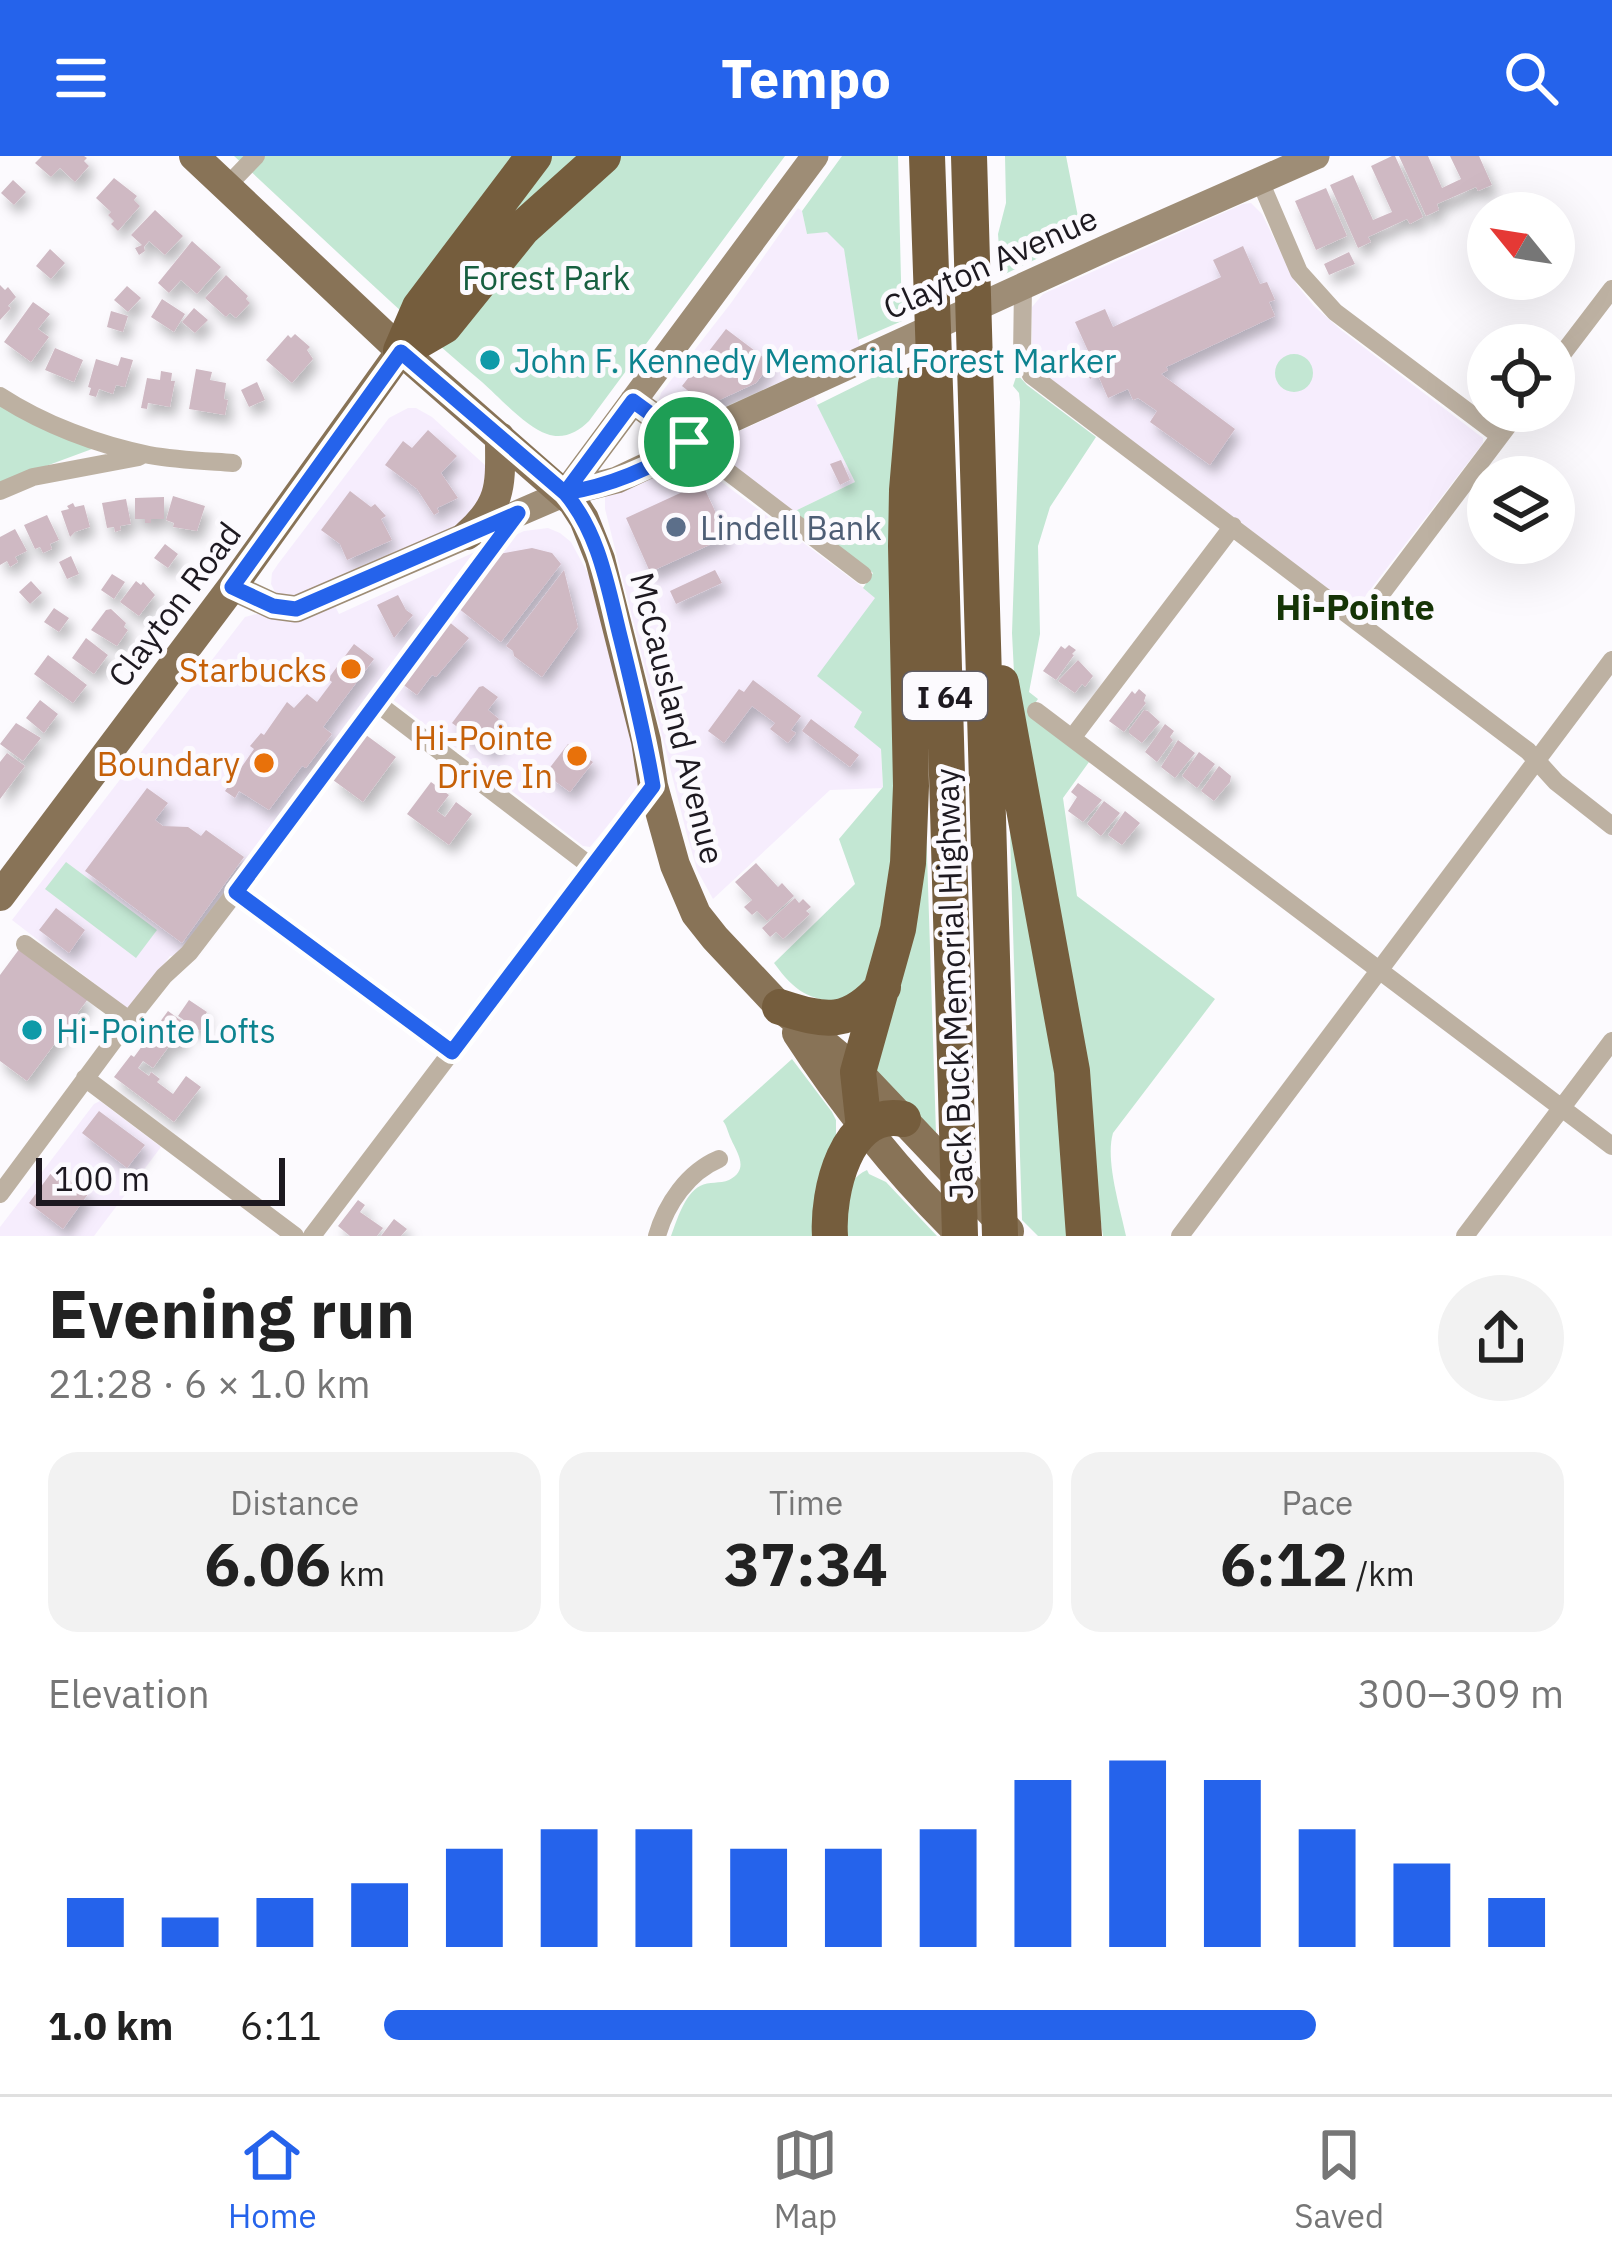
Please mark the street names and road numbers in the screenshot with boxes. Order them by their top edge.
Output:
street label: Clayton Avenue [876,196,1104,328]
street label: Clayton Road [98,513,250,695]
street label: McCausland Avenue [621,568,735,868]
road number: I 64 [903,672,987,720]
street label: Jack Buck Memorial Highway [924,767,982,1201]

